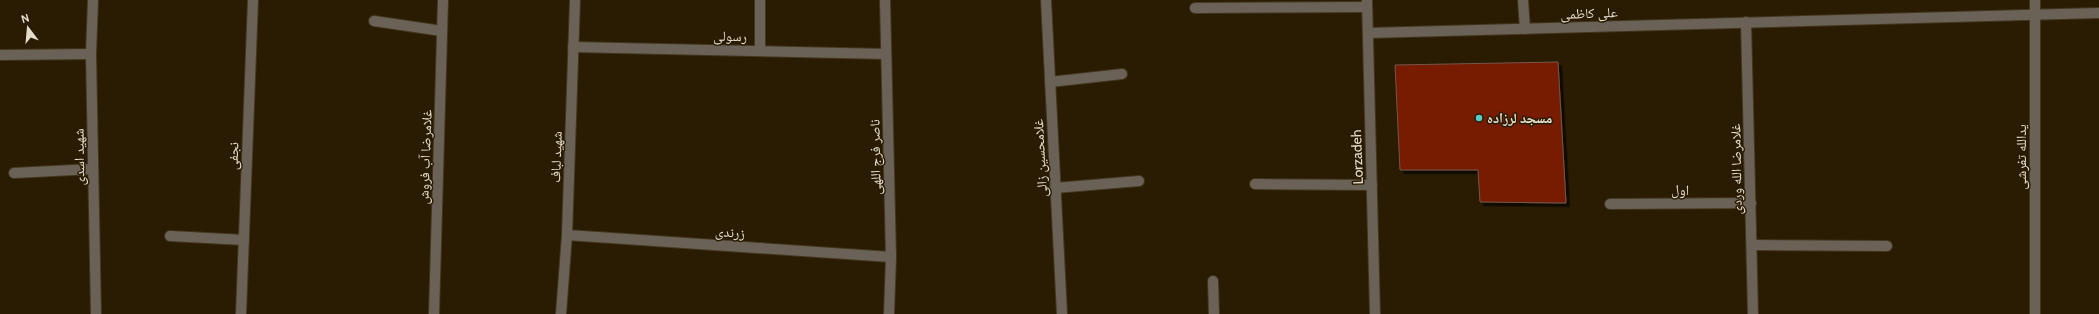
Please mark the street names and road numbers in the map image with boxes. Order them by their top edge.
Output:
street label: علی کاظمی [1560,3,1618,23]
street label: رسولی [713,27,747,45]
street label: غلامرضا آب فروش [414,109,436,205]
street label: غلامحسین زالی [1029,118,1051,198]
street label: ناصر فرج اللهی [865,119,886,195]
street label: غلامرضا الله وردی [1726,123,1746,215]
street label: یدالله تفرشی [2012,124,2030,190]
street label: شهید اسدی [70,128,88,186]
street label: Lorzadeh [1347,129,1367,185]
street label: شهید لباف [546,131,566,183]
street label: نجفی [224,141,242,170]
street label: اول [1671,181,1689,199]
street label: زرندی [714,222,746,242]

